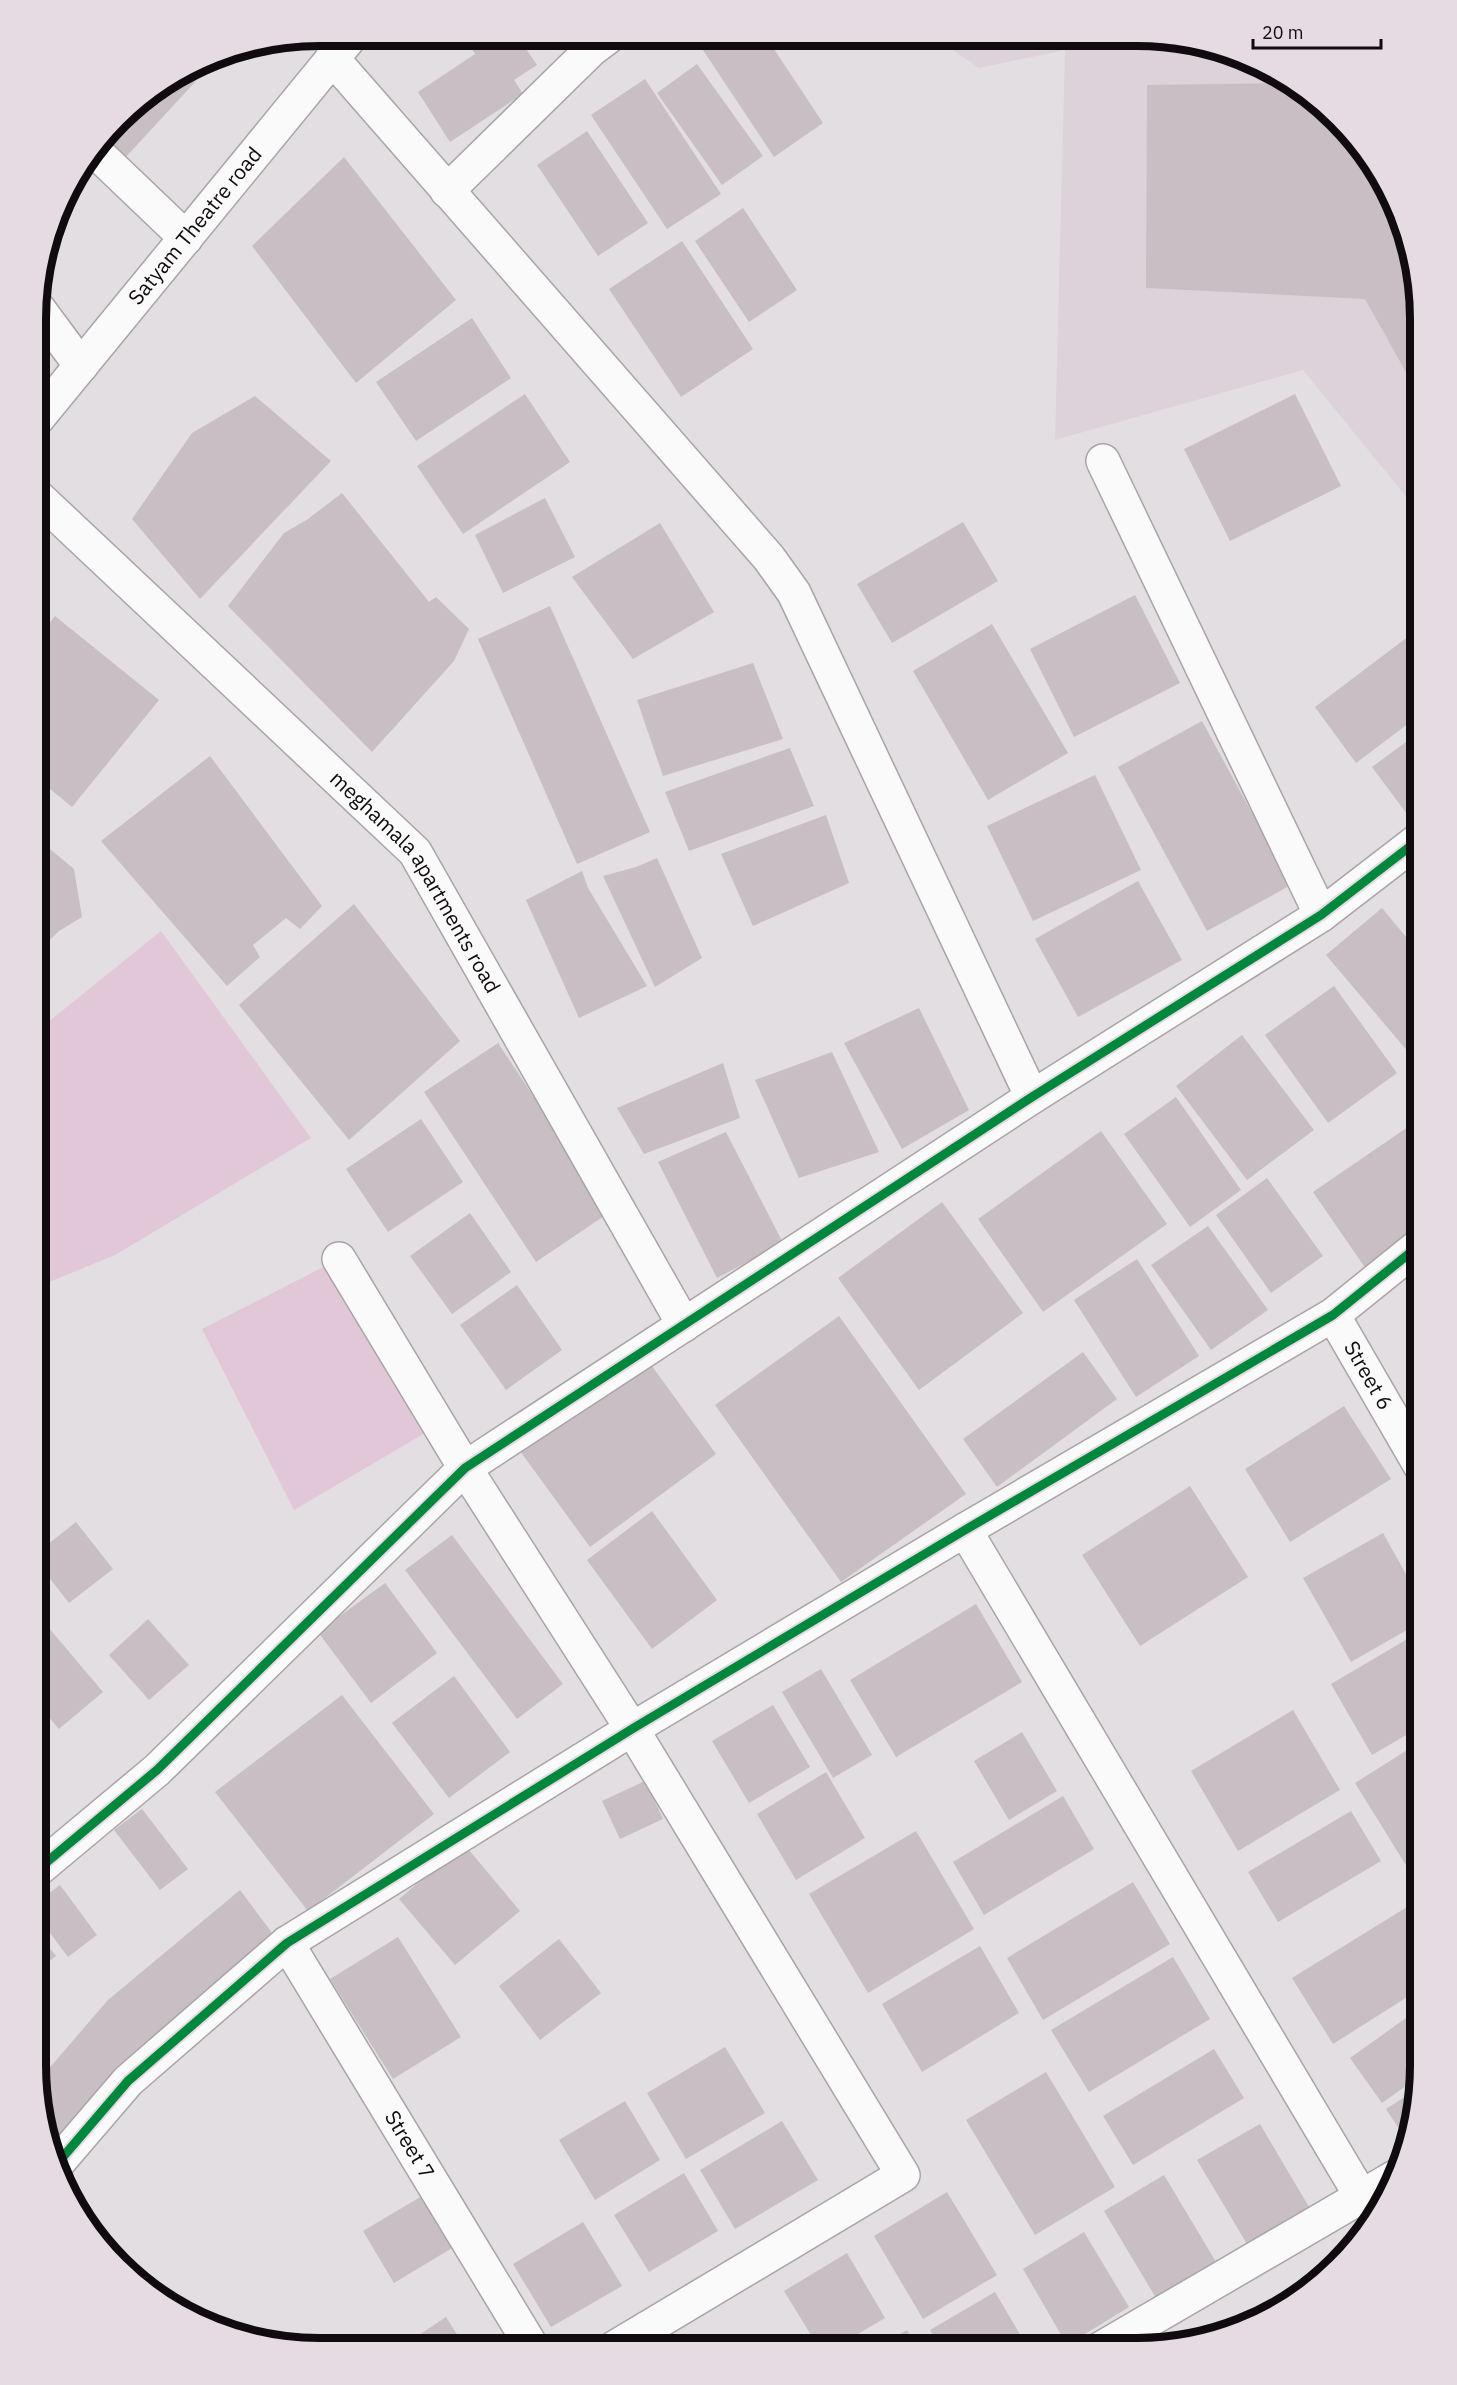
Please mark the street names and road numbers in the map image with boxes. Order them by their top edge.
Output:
street label: Satyam Theatre road [121,141,268,310]
street label: meghamala apartments road [324,764,507,998]
street label: Street 6 [1338,1336,1400,1415]
street label: Street 7 [379,2105,442,2184]

